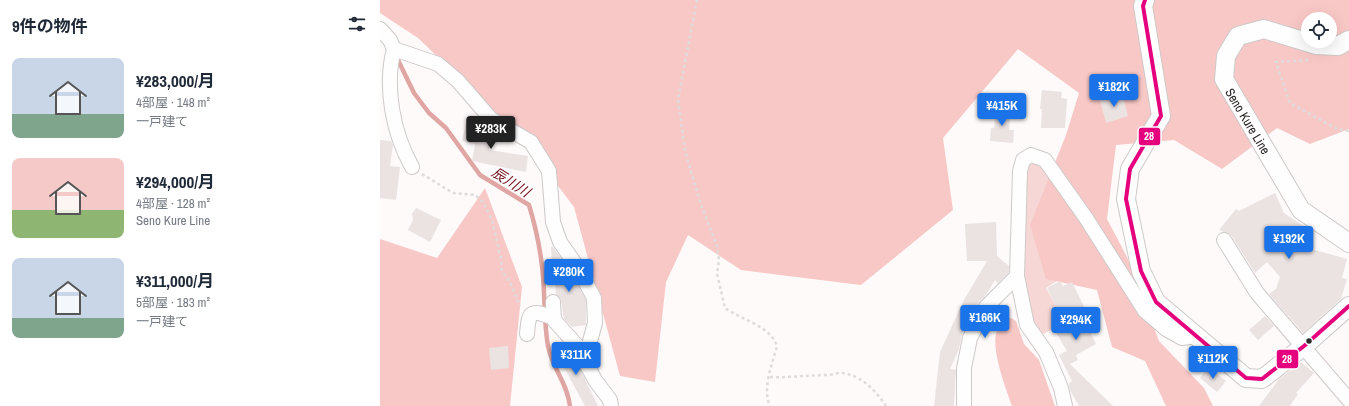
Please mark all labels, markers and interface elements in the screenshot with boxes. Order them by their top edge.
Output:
map controls [1301,12,1337,48]
button: locate [1301,12,1337,48]
icon: filters [346,13,368,35]
text: 9件の物件 [12,14,88,37]
text: ¥283,000/月 [136,69,215,92]
icon: home [44,74,92,122]
pin: ¥182K [1086,74,1142,108]
text: ¥182K [1098,78,1130,95]
street label: Seno Kure Line [1221,85,1274,157]
pin: ¥415K [974,93,1030,127]
text: 4部屋 · 148 m² [136,94,210,111]
text: ¥415K [986,97,1018,114]
text: 一戸建て [136,113,188,130]
pin: ¥283K [463,116,519,150]
text: ¥283K [475,120,507,137]
line badge: 28 [1138,127,1161,146]
text: 28 [1144,129,1154,143]
water label: 辰川川 [488,163,535,202]
text: ¥294,000/月 [136,170,215,193]
icon: home [44,174,92,222]
text: 4部屋 · 128 m² [136,195,210,212]
text: Seno Kure Line [136,212,210,229]
pin: ¥192K [1261,226,1317,260]
text: ¥192K [1273,230,1305,247]
pin: ¥280K [541,259,597,293]
text: ¥280K [553,263,585,280]
text: ¥311,000/月 [136,269,214,292]
icon: home [44,274,92,322]
text: 5部屋 · 183 m² [136,294,210,311]
pin: ¥166K [957,305,1013,339]
pin: ¥294K [1048,307,1104,341]
text: ¥166K [969,309,1001,326]
text: ¥294K [1060,311,1092,328]
text: 一戸建て [136,313,188,330]
unlabelled marker [1304,336,1314,346]
pin: ¥311K [548,342,604,376]
text: ¥311K [561,346,591,363]
pin: ¥112K [1185,346,1241,380]
line badge: 28 [1276,349,1299,369]
text: ¥112K [1198,350,1228,367]
text: 28 [1282,352,1292,366]

